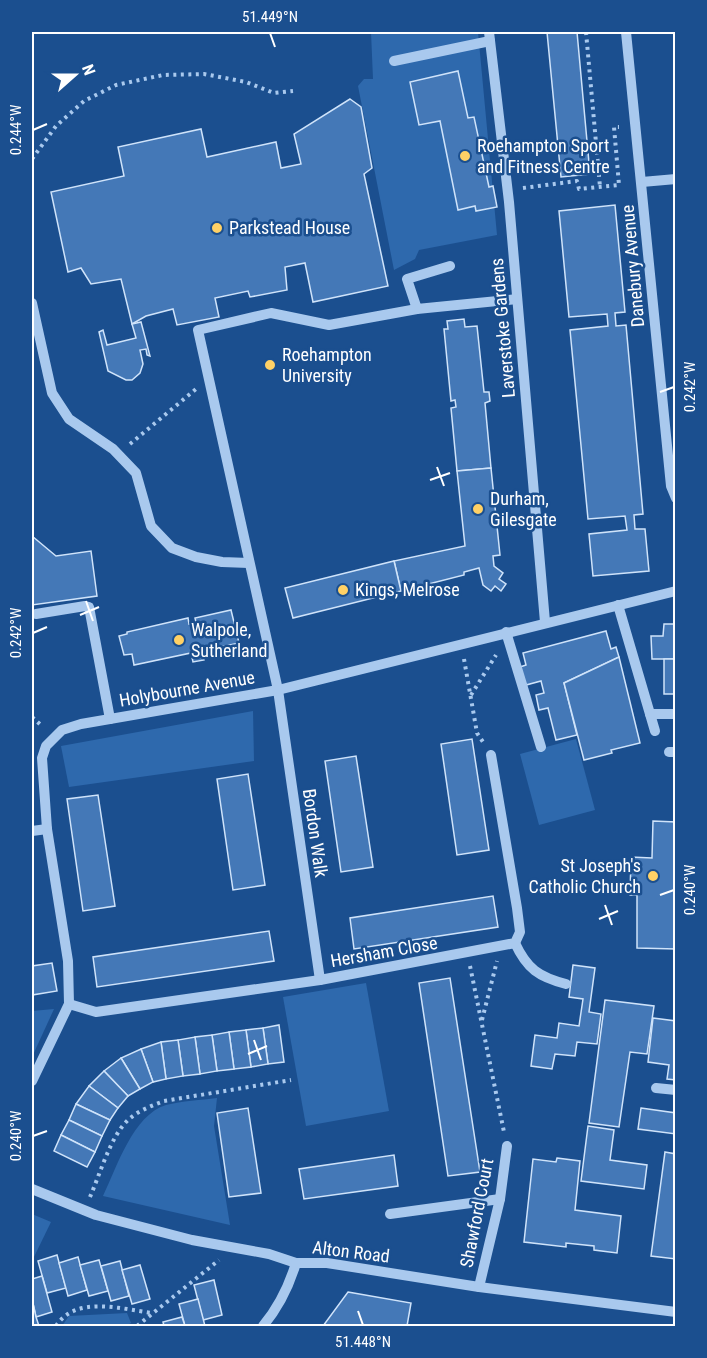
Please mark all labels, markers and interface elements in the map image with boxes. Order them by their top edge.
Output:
text: 51.449°N [242,8,298,26]
north arrow [45,45,105,105]
text: N [78,62,99,78]
text: 0.244°W [7,104,25,155]
place label: Roehampton Sport and Fitness Centre [477,135,610,177]
marker: Roehampton Sport and Fitness Centre [458,149,472,163]
street label: Danebury Avenue [617,204,648,328]
place label: Parkstead House [229,217,350,238]
marker: Parkstead House [210,221,224,235]
street label: Laverstoke Gardens [486,257,519,399]
place label: Roehampton University [282,344,372,386]
marker: Roehampton University [263,358,277,372]
text: 0.242°W [681,361,699,412]
place label: Durham, Gilesgate [490,488,557,530]
marker: Durham, Gilesgate [471,502,485,516]
place label: Kings, Melrose [355,579,460,600]
marker: Kings, Melrose [336,583,350,597]
text: 0.242°W [7,607,25,658]
place label: Walpole, Sutherland [191,619,267,661]
marker: Walpole, Sutherland [172,633,186,647]
street label: Holybourne Avenue [118,666,256,711]
street label: Bordon Walk [299,787,332,879]
place label: St Joseph's Catholic Church [528,855,641,897]
text: 0.240°W [681,864,699,915]
marker: St Joseph's Catholic Church [646,869,660,883]
street label: Hersham Close [329,932,439,971]
text: 0.240°W [7,1110,25,1161]
street label: Shawford Court [456,1157,497,1269]
street label: Alton Road [311,1236,391,1267]
text: 51.448°N [335,1333,391,1351]

